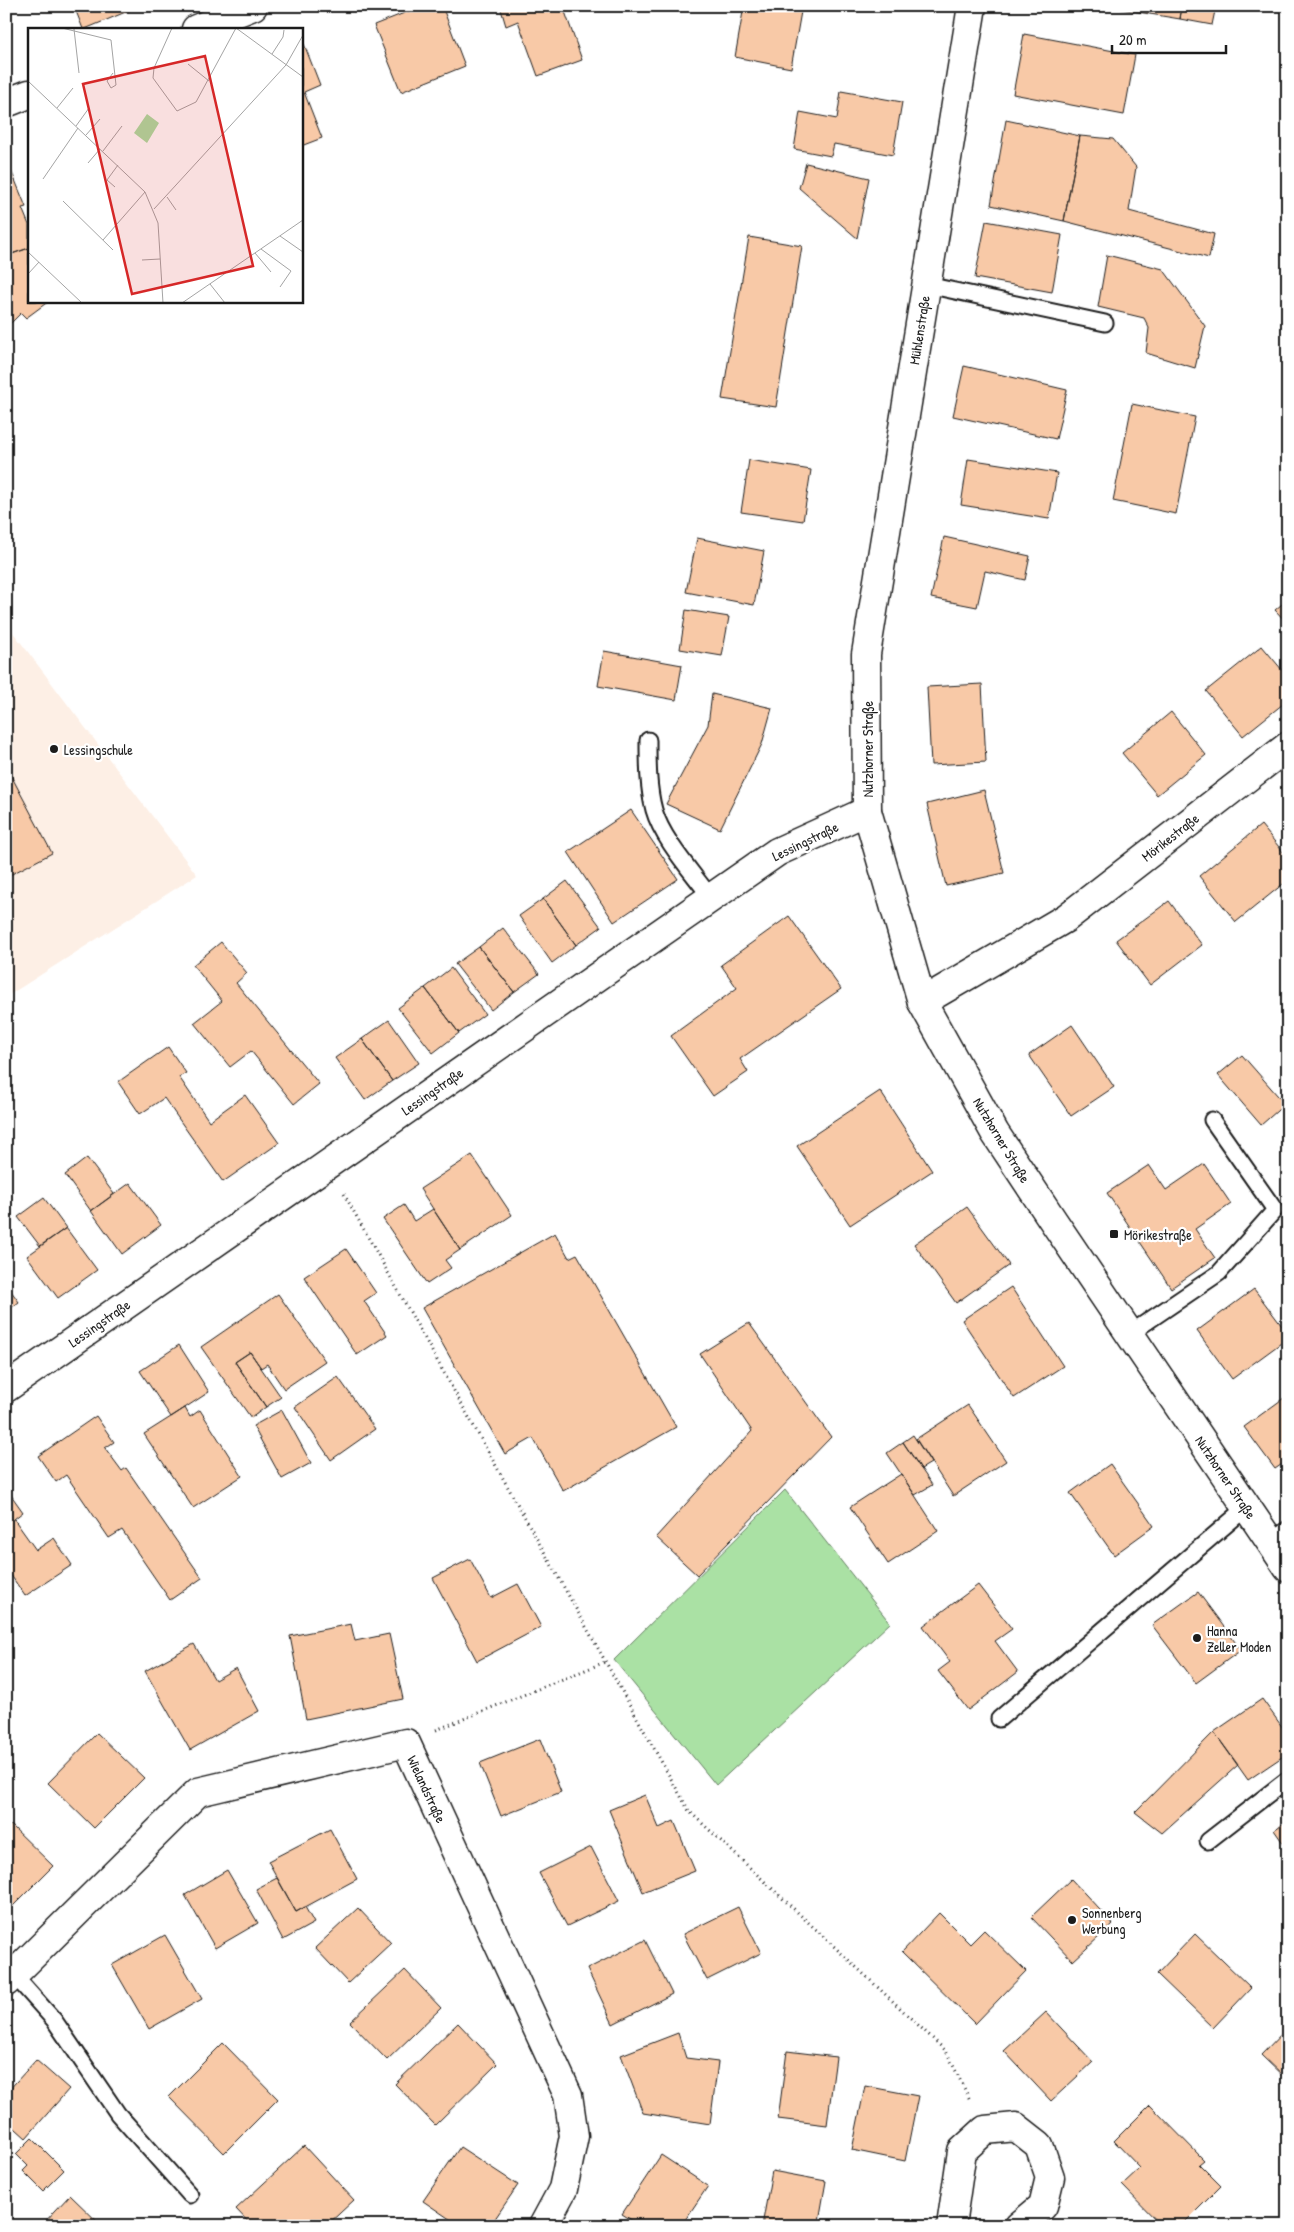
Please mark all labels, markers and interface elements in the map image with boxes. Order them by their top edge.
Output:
scale bar [1112,22,1225,54]
inset map [28,28,302,302]
text: 20 m [1119,29,1146,50]
street label: Mühlenstraße [904,294,935,366]
street label: Nutzhorner Straße [858,700,878,797]
place label: Lessingschule [64,740,133,760]
marker: Lessingschule [48,743,60,755]
street label: Mörikestraße [1137,808,1204,866]
street label: Lessingstraße [769,817,842,866]
street label: Lessingstraße [397,1063,468,1120]
street label: Nutzhorner Straße [968,1094,1035,1187]
place label: Mörikestraße [1124,1225,1192,1245]
marker: Mörikestraße [1108,1228,1120,1240]
street label: Lessingstraße [64,1295,135,1352]
street label: Nutzhorner Straße [1190,1432,1261,1523]
place label: Hanna Zeller Moden [1207,1621,1271,1656]
marker: Hanna Zeller Moden [1191,1632,1203,1644]
street label: Wielandstraße [402,1752,451,1827]
place label: Sonnenberg Werbung [1082,1903,1142,1939]
marker: Sonnenberg Werbung [1066,1914,1078,1926]

